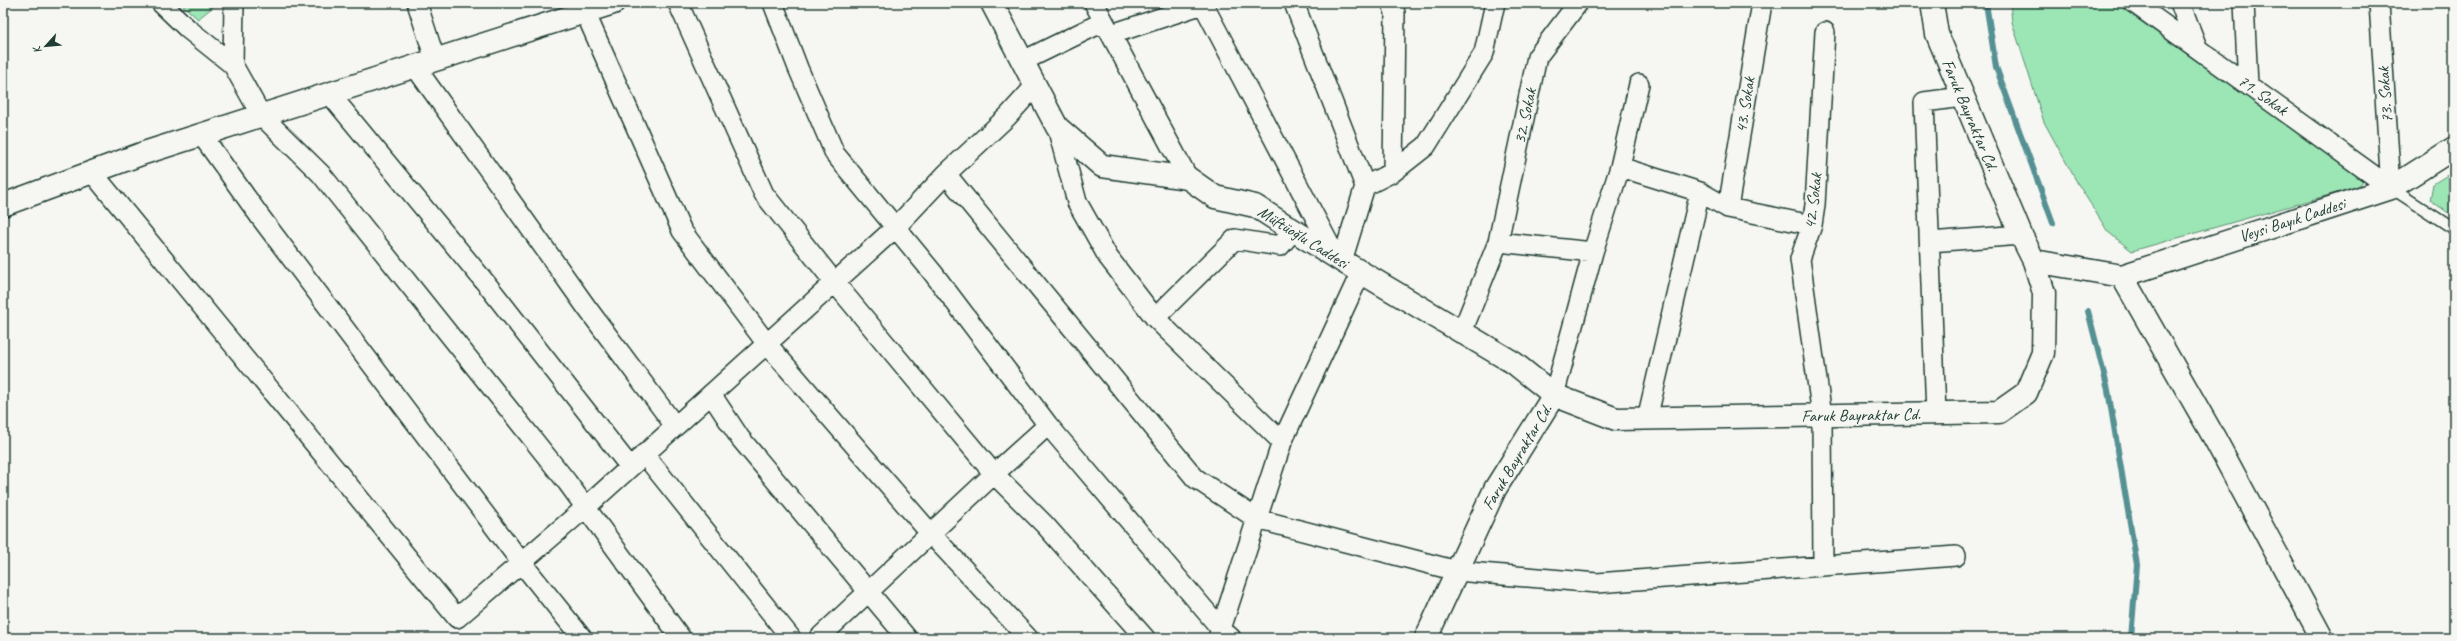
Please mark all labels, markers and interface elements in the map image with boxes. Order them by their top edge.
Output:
north arrow [26,26,66,66]
text: K [28,43,45,56]
street label: Faruk Bayraktar Cd. [1937,56,2003,175]
street label: 73. Sokak [2372,65,2397,124]
street label: 71. Sokak [2234,70,2293,121]
street label: 43. Sokak [1730,74,1760,134]
street label: 32. Sokak [1509,85,1541,146]
street label: 42. Sokak [1799,170,1827,230]
street label: Veysi Bayık Caddesi [2236,192,2350,247]
street label: Müftüoğlu Caddesi [1254,201,1354,274]
street label: Faruk Bayraktar Cd. [1477,400,1557,514]
street label: Faruk Bayraktar Cd. [1801,403,1921,427]

